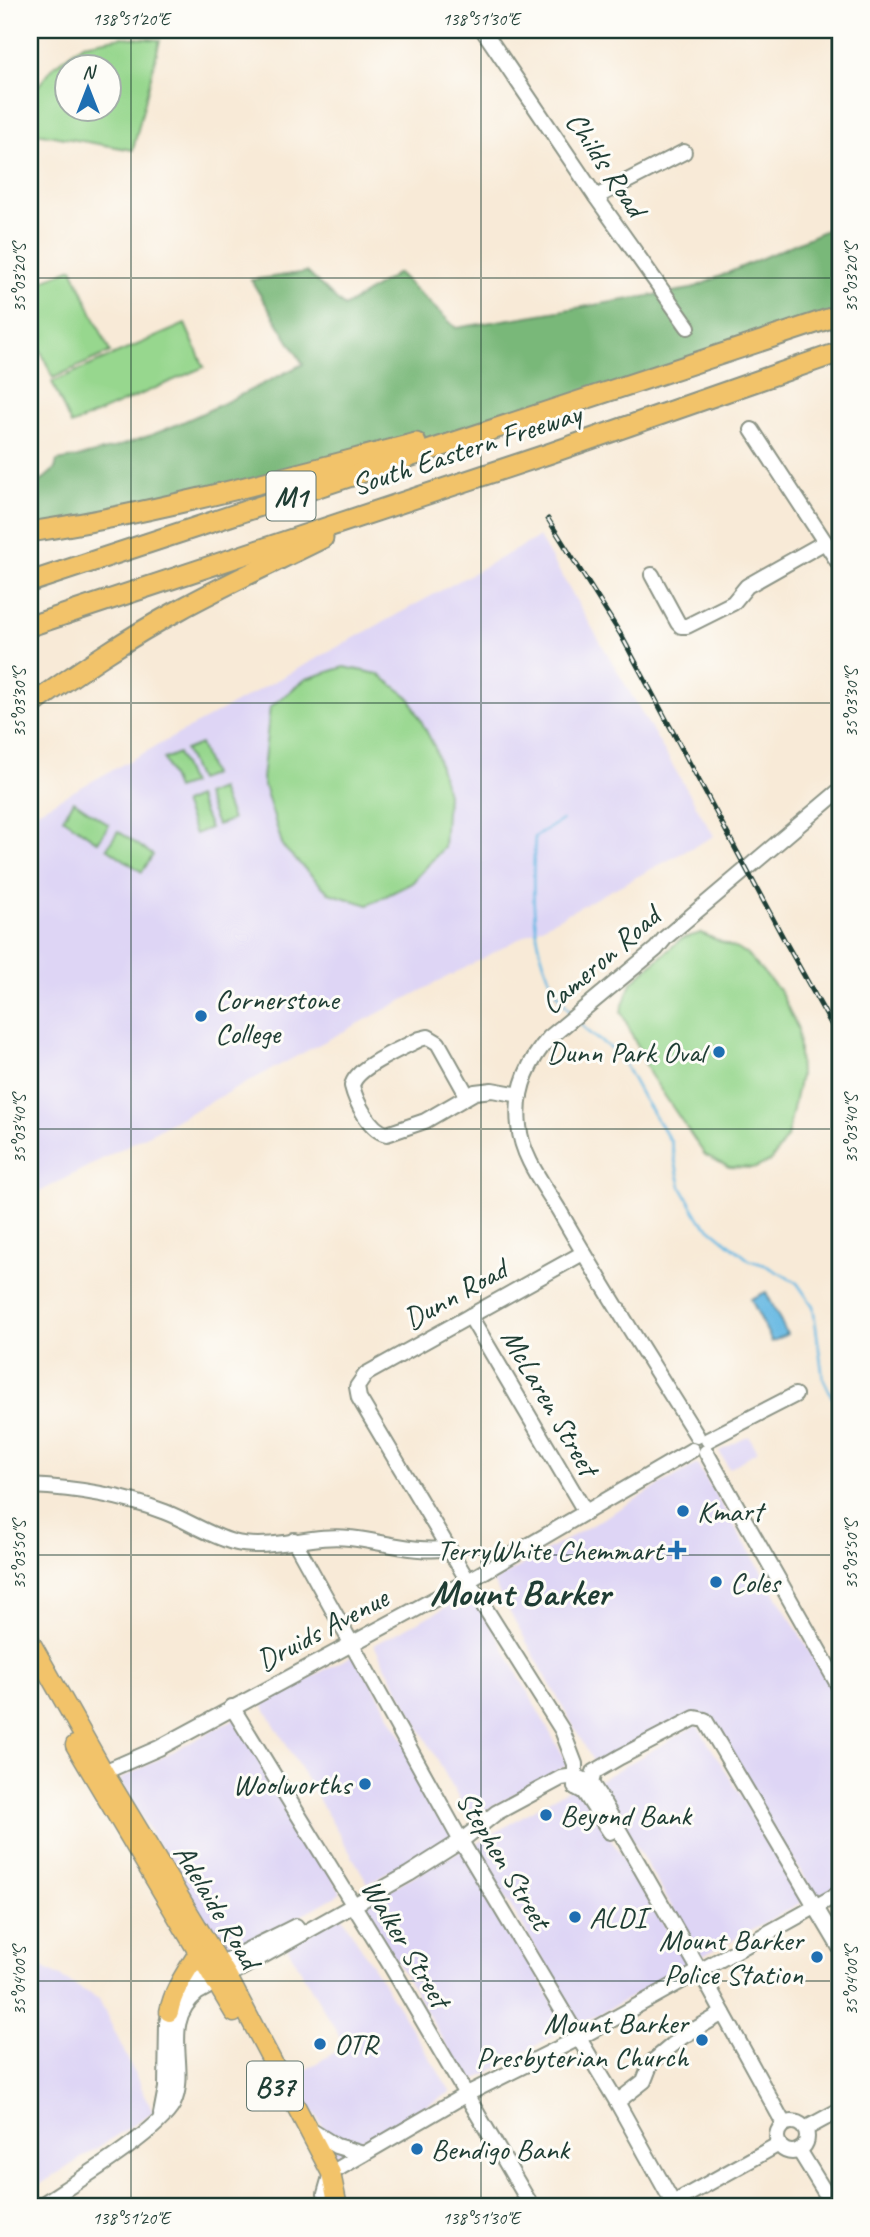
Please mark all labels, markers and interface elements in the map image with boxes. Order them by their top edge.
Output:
text: 138°51'20"E [92,8,172,30]
text: 138°51'30"E [442,8,522,30]
north arrow [52,52,122,122]
text: N [82,60,97,84]
street label: Childs Road [557,104,657,227]
text: 35°03'20"S [8,240,30,312]
text: 35°03'20"S [840,240,862,312]
street label: South Eastern Freeway [347,393,588,504]
road number: M1 [266,472,316,520]
text: 35°03'30"S [8,665,30,737]
text: 35°03'30"S [840,665,862,737]
street label: Cameron Road [532,895,671,1022]
place label: Cornerstone College [215,980,341,1052]
marker: Cornerstone College [193,1008,209,1024]
place label: Dunn Park Oval [547,1033,710,1071]
marker: Dunn Park Oval [711,1044,727,1060]
text: 35°03'40"S [8,1091,30,1163]
text: 35°03'40"S [840,1091,862,1163]
street label: Dunn Road [397,1248,517,1338]
street label: McLaren Street [493,1322,609,1486]
place label: Kmart [697,1492,767,1530]
marker: Kmart [675,1503,691,1519]
text: 35°03'50"S [8,1517,30,1589]
text: 35°03'50"S [840,1517,862,1589]
place label: TerryWhite Chemmart [437,1531,666,1569]
marker: TerryWhite Chemmart [669,1542,685,1558]
place label: Coles [730,1563,783,1601]
district label: Mount Barker [430,1569,614,1616]
marker: Coles [708,1574,724,1590]
street label: Druids Avenue [250,1578,396,1679]
place label: Woolworths [232,1765,354,1803]
marker: Woolworths [357,1776,373,1792]
street label: Stephen Street [448,1784,562,1939]
place label: Beyond Bank [560,1796,693,1834]
marker: Beyond Bank [538,1807,554,1823]
street label: Adelaide Road [165,1837,271,1979]
street label: Walker Street [353,1872,461,2018]
place label: ALDI [589,1898,652,1936]
marker: ALDI [567,1909,583,1925]
place label: Mount Barker Police Station [659,1921,805,1993]
text: 35°04'00"S [8,1943,30,2015]
text: 35°04'00"S [840,1943,862,2015]
marker: Mount Barker Police Station [809,1949,825,1965]
place label: Mount Barker Presbyterian Church [476,2004,690,2076]
place label: OTR [334,2025,380,2063]
marker: Mount Barker Presbyterian Church [694,2032,710,2048]
marker: OTR [312,2036,328,2052]
road number: B37 [247,2062,303,2110]
place label: Bendigo Bank [431,2130,571,2168]
marker: Bendigo Bank [409,2141,425,2157]
text: 138°51'20"E [92,2207,172,2229]
text: 138°51'30"E [442,2207,522,2229]

